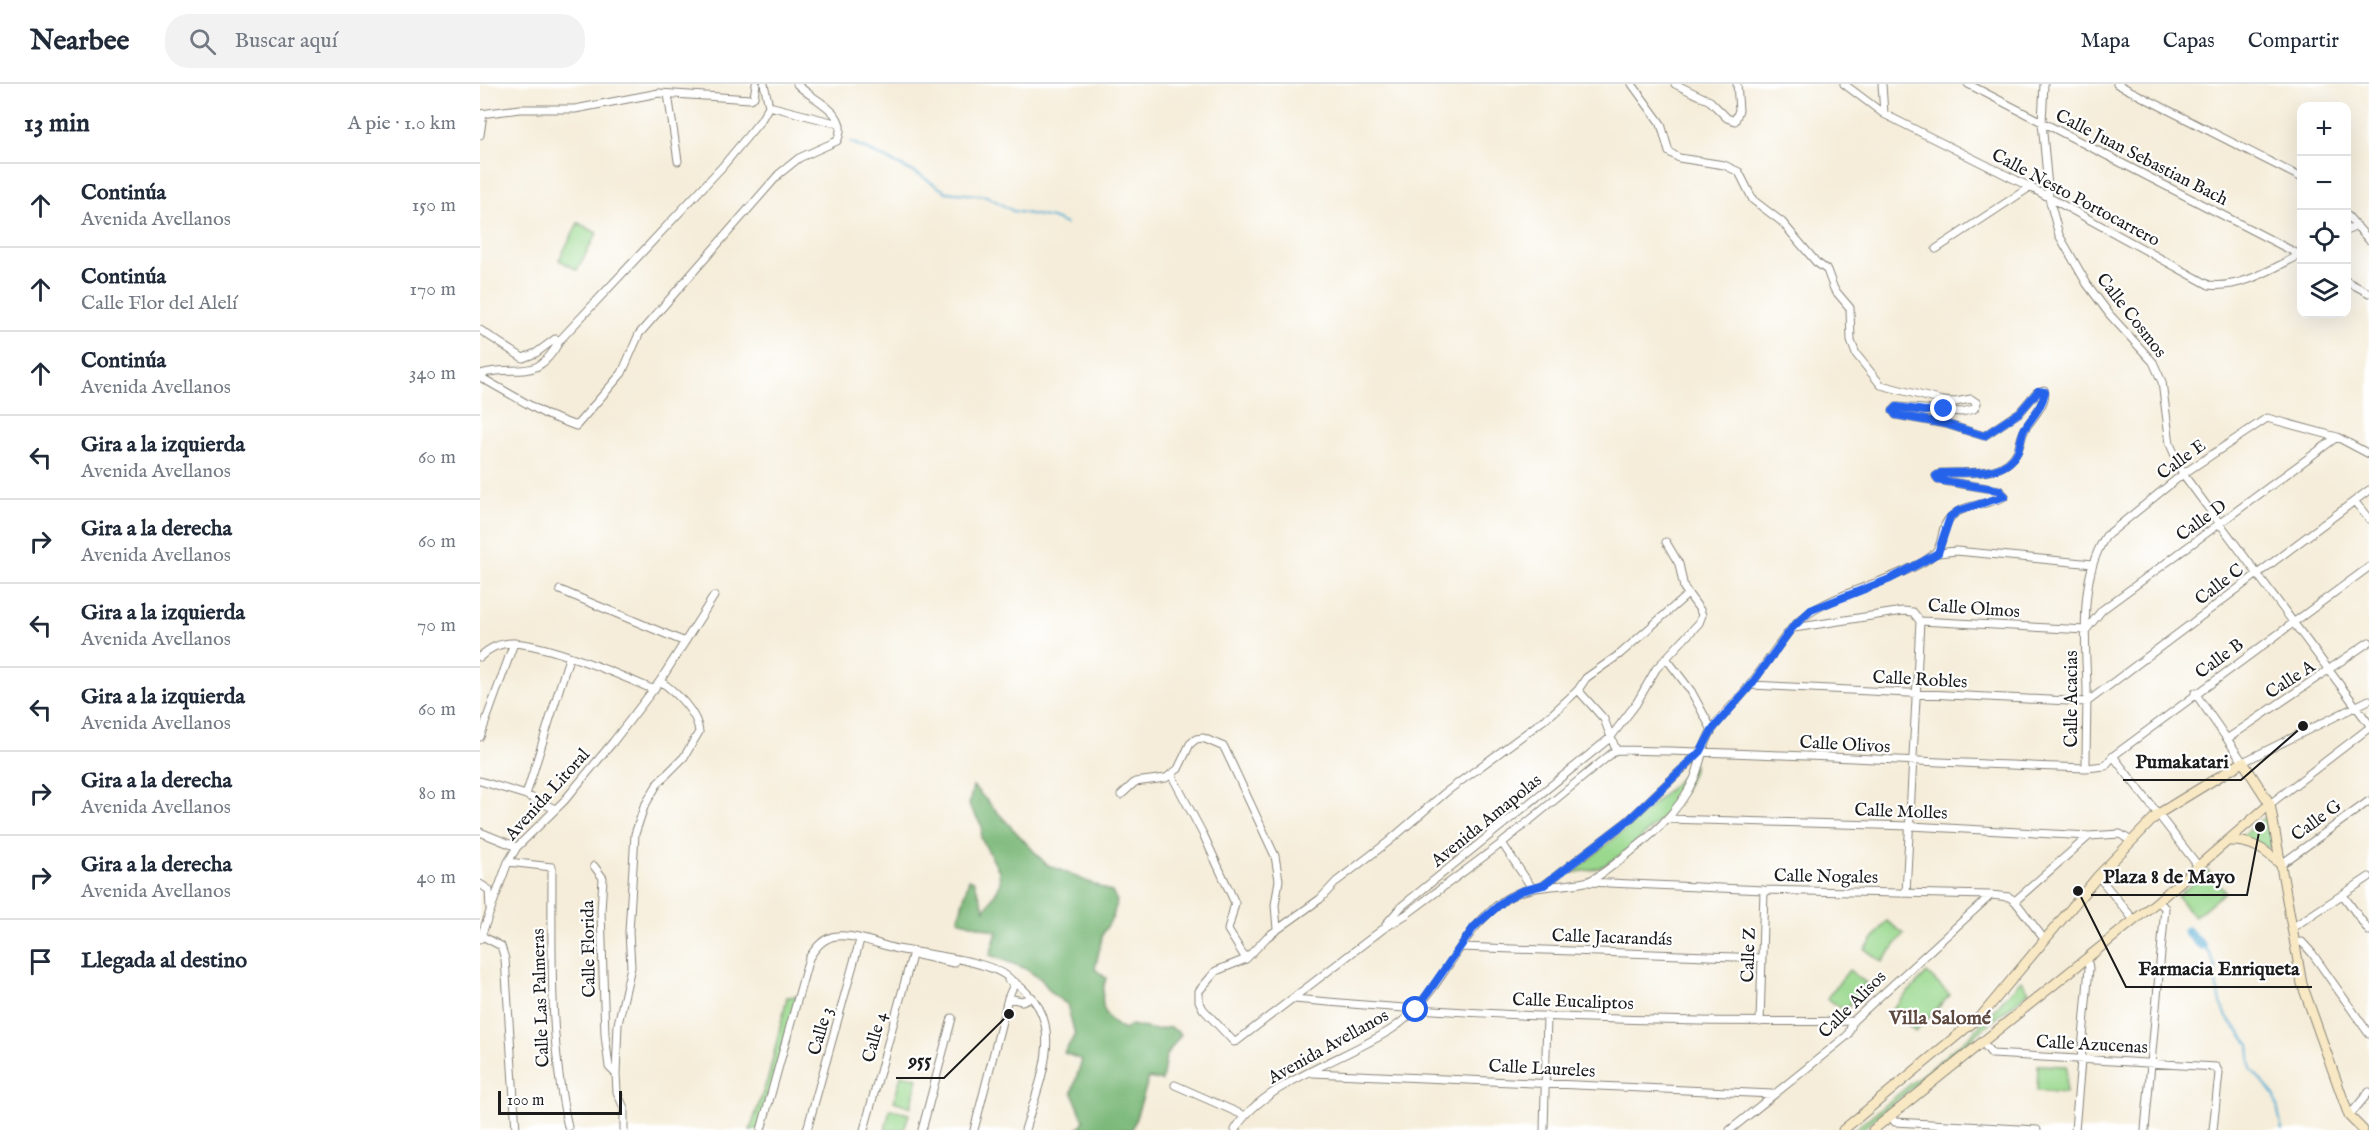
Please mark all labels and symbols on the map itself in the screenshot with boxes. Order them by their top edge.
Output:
street label: Calle Juan Sebastian Bach [2051,105,2232,212]
street label: Calle Nesto Portocarrero [1987,144,2164,253]
street label: Calle Cosmos [2091,269,2171,363]
route end [1930,395,1956,421]
street label: Calle E [2153,435,2211,486]
street label: Calle D [2172,495,2232,547]
street label: Calle C [2191,559,2249,611]
street label: Calle Olmos [1927,595,2021,624]
street label: Calle B [2191,634,2249,685]
street label: Calle Acacias [2061,651,2084,747]
street label: Calle A [2262,655,2321,705]
street label: Calle Robles [1872,667,1968,694]
street label: Calle Olivos [1799,732,1891,759]
callout: Pumakatari [2123,742,2241,780]
street label: Avenida Litoral [500,744,596,847]
text: Pumakatari [2135,750,2229,775]
street label: Avenida Amapolas [1426,769,1547,873]
street label: Calle G [2287,795,2347,847]
street label: Calle Molles [1854,799,1948,826]
callout: Plaza 8 de Mayo [2091,857,2247,895]
street label: Calle Nogales [1774,865,1878,890]
text: Plaza 8 de Mayo [2103,865,2235,890]
street label: Calle Florida [577,900,602,998]
street label: Calle Jacarandás [1551,925,1673,952]
street label: Calle Z [1737,927,1762,983]
street label: Calle Las Palmeras [528,928,555,1068]
callout: Farmacia Enriqueta [2126,949,2312,987]
text: Farmacia Enriqueta [2138,957,2300,982]
street label: Calle Alisos [1814,966,1892,1044]
street label: Calle Eucaliptos [1512,989,1634,1016]
route start [1402,996,1428,1022]
street label: Calle 3 [804,1005,839,1058]
street label: Avenida Avellanos [1263,1005,1393,1091]
district label: Villa Salomé [1888,1006,1992,1031]
street label: Calle 4 [858,1009,893,1065]
street label: Calle Azucenas [2035,1031,2149,1060]
callout: 955 [896,1040,944,1078]
text: 955 [907,1048,932,1073]
street label: Calle Laureles [1488,1055,1596,1084]
scale bar [498,1088,622,1116]

